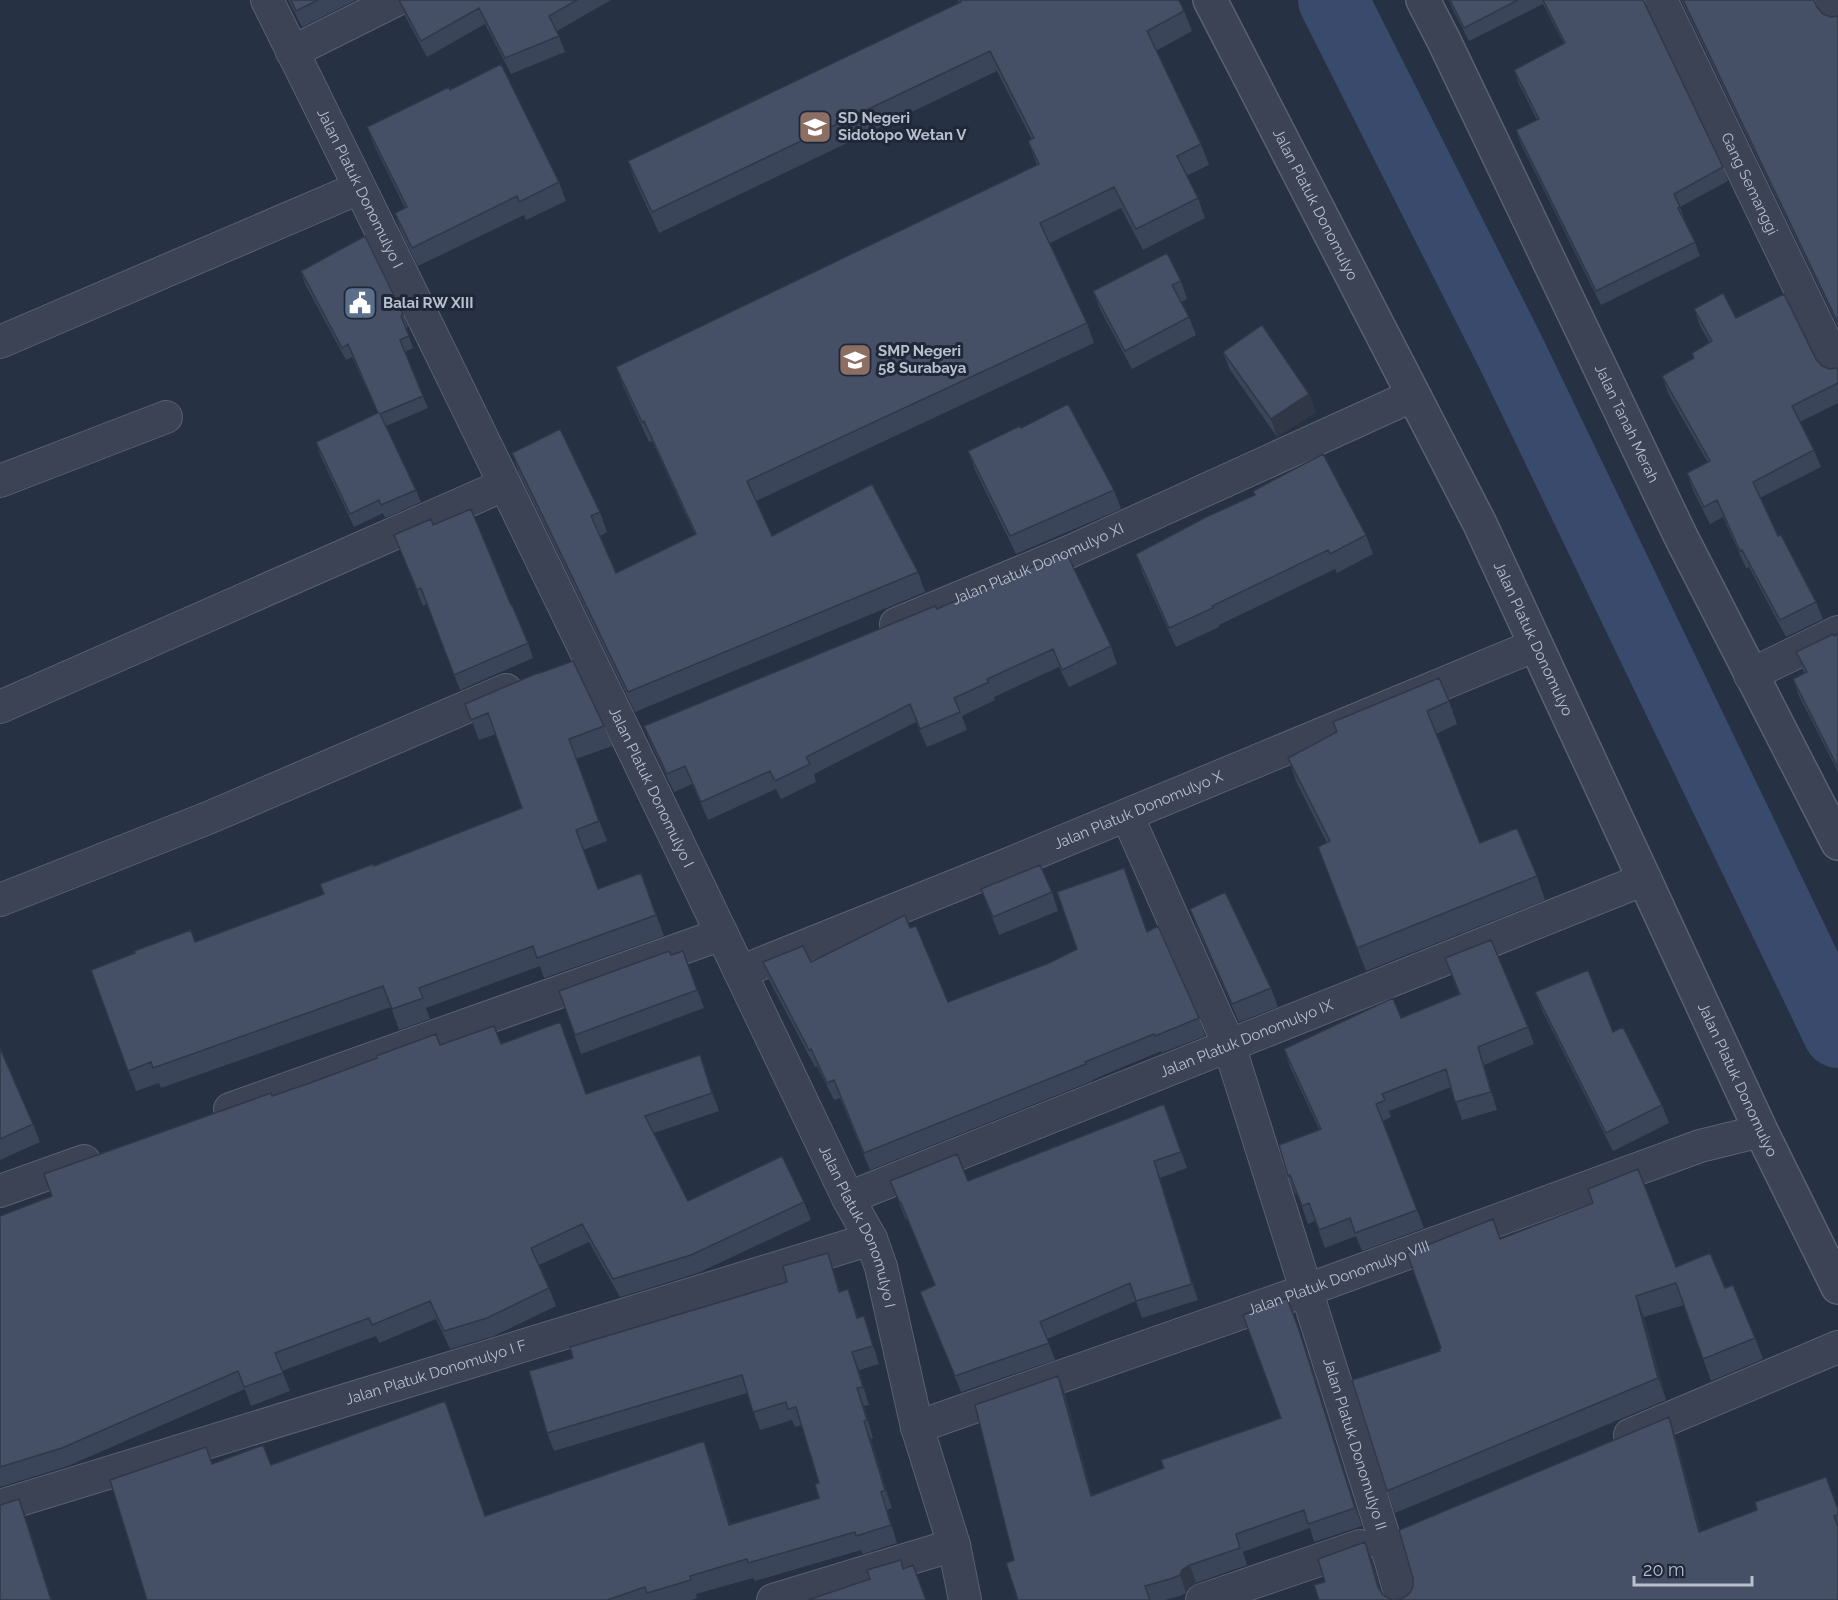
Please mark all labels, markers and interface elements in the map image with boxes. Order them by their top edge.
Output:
street label: Jalan Platuk Donomulyo I [313,105,407,271]
school or university icon: SD Negeri Sidotopo Wetan V [797,109,833,145]
place label: SD Negeri Sidotopo Wetan V [838,109,967,144]
street label: Jalan Platuk Donomulyo [1269,126,1362,283]
street label: Gang Semanggi [1717,130,1782,238]
public building icon: Balai RW XIII [342,285,378,321]
place label: Balai RW XIII [383,294,474,312]
school or university icon: SMP Negeri 58 Surabaya [837,342,873,378]
place label: SMP Negeri 58 Surabaya [878,342,967,377]
street label: Jalan Tanah Merah [1591,361,1663,486]
street label: Jalan Platuk Donomulyo XI [949,519,1127,609]
street label: Jalan Platuk Donomulyo [1490,559,1577,719]
street label: Jalan Platuk Donomulyo I [605,704,698,870]
street label: Jalan Platuk Donomulyo X [1051,767,1226,853]
street label: Jalan Platuk Donomulyo IX [1157,996,1336,1081]
street label: Jalan Platuk Donomulyo [1694,1000,1781,1160]
street label: Jalan Platuk Donomulyo I [815,1142,899,1310]
street label: Jalan Platuk Donomulyo VIII [1245,1237,1432,1319]
street label: Jalan Platuk Donomulyo I F [343,1336,529,1409]
street label: Jalan Platuk Donomulyo II [1319,1356,1390,1532]
scale bar [1634,1549,1752,1587]
text: 20 m [1643,1559,1685,1580]

